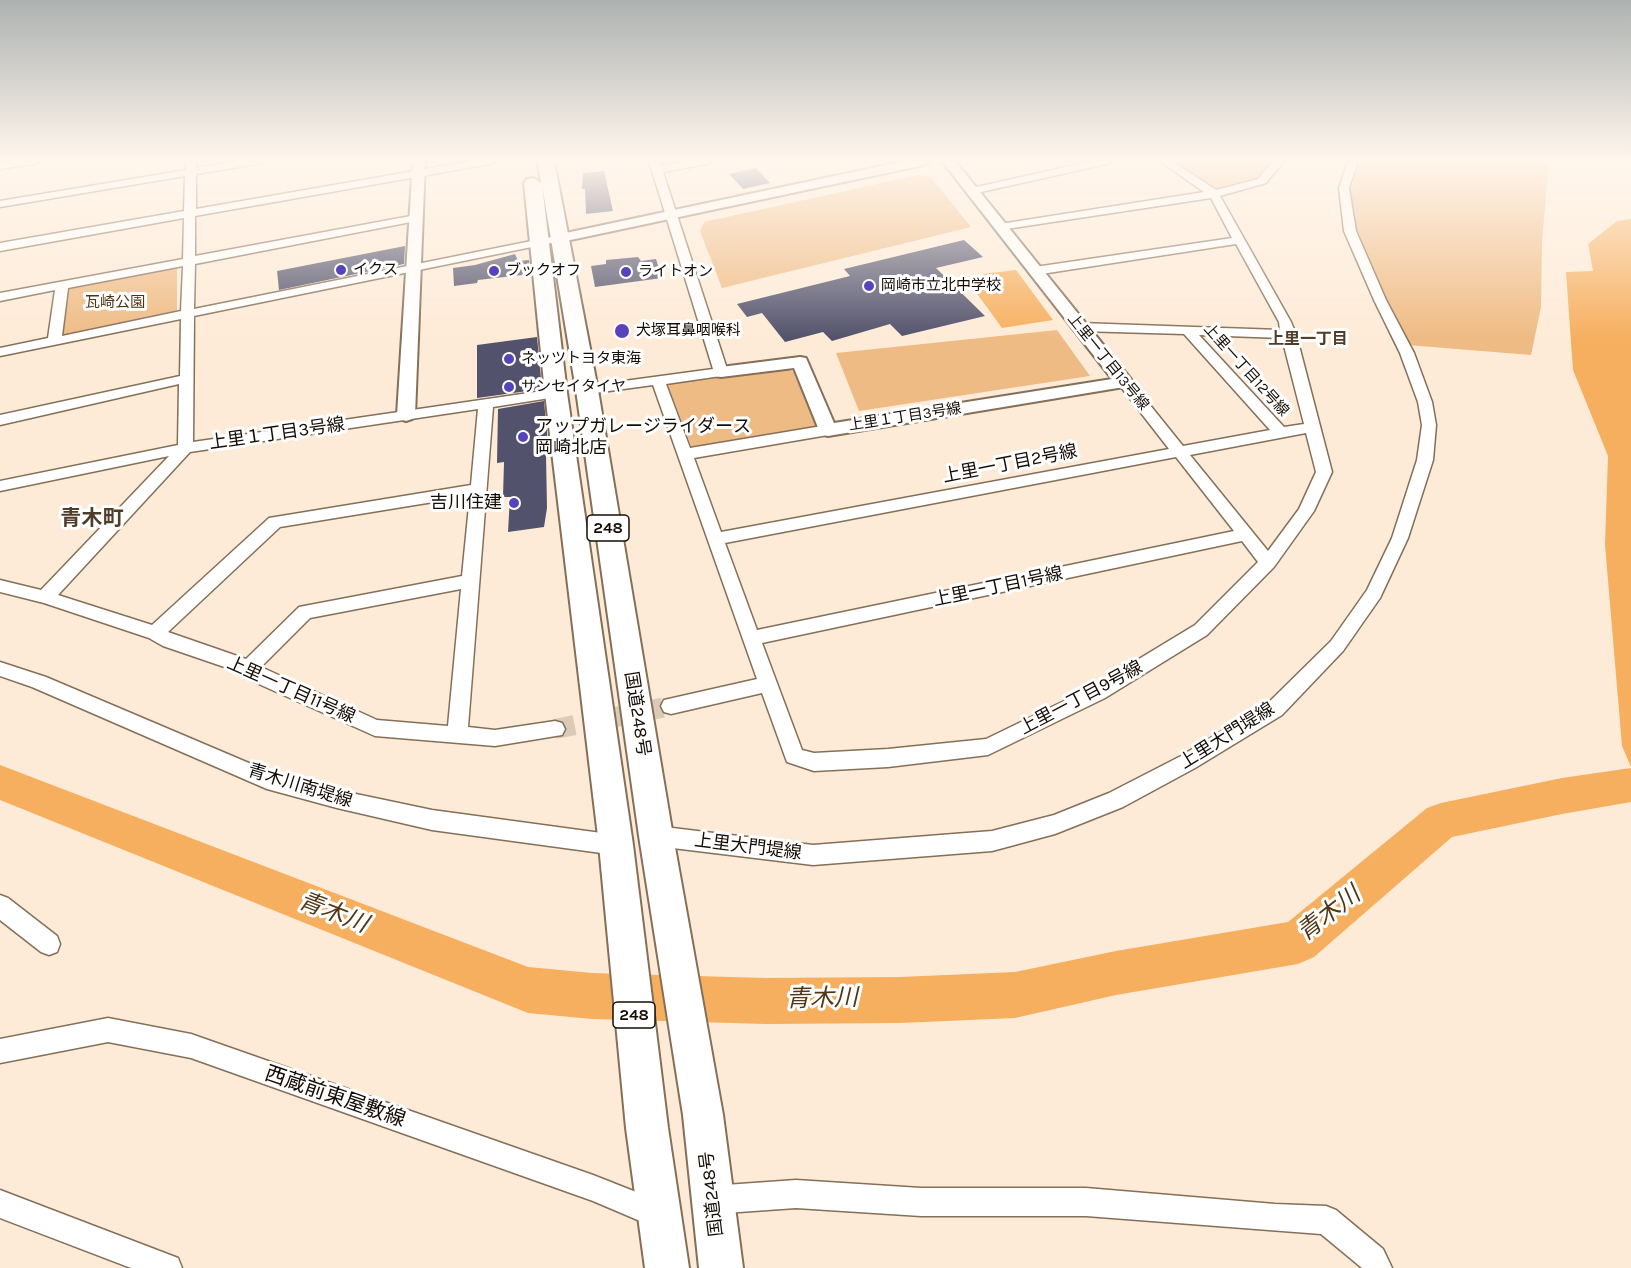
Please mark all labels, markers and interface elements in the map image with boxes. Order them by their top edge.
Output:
place label: イクス [353,261,398,279]
place label: ブックオフ [506,262,581,280]
marker: イクス [334,263,348,277]
place label: ライトオン [638,263,713,281]
marker: ブックオフ [487,264,501,278]
marker: ライトオン [619,265,633,279]
place label: 岡崎市立北中学校 [881,277,1001,295]
marker: 岡崎市立北中学校 [862,279,876,293]
park label: 瓦崎公園 [85,294,145,312]
street label: 上里一丁目13号線 [1064,310,1152,414]
street label: 上里一丁目12号線 [1200,320,1292,420]
marker: 犬塚耳鼻咽喉科 [613,322,631,340]
place label: 犬塚耳鼻咽喉科 [636,322,741,340]
district label: 上里一丁目 [1268,329,1348,349]
place label: ネッツトヨタ東海 [521,350,641,368]
marker: ネッツトヨタ東海 [502,352,516,366]
place label: サンセイタイヤ [521,378,626,396]
marker: サンセイタイヤ [502,380,516,394]
street label: 上里１丁目3号線 [847,399,963,435]
street label: 上里１丁目3号線 [208,414,346,454]
place label: アップガレージライダース 岡崎北店 [535,416,751,458]
marker: アップガレージライダース 岡崎北店 [516,430,530,444]
street label: 上里一丁目2号線 [941,440,1079,488]
place label: 吉川住建 [430,492,502,514]
marker: 吉川住建 [507,496,521,510]
district label: 青木町 [61,506,123,532]
road number: 248 [587,515,629,541]
street label: 上里一丁目1号線 [931,563,1065,611]
street label: 上里一丁目11号線 [224,652,358,728]
street label: 上里一丁目9号線 [1016,656,1146,740]
street label: 国道248号 [620,670,654,758]
street label: 上里大門堤線 [1175,698,1279,774]
street label: 青木川南堤線 [245,760,355,812]
street label: 上里大門堤線 [693,830,803,864]
water label: 青木川 [1292,880,1366,948]
water label: 青木川 [294,887,372,939]
water label: 青木川 [786,984,858,1014]
road number: 248 [613,1002,655,1028]
street label: 西蔵前東屋敷線 [261,1061,409,1133]
street label: 国道248号 [696,1150,728,1238]

